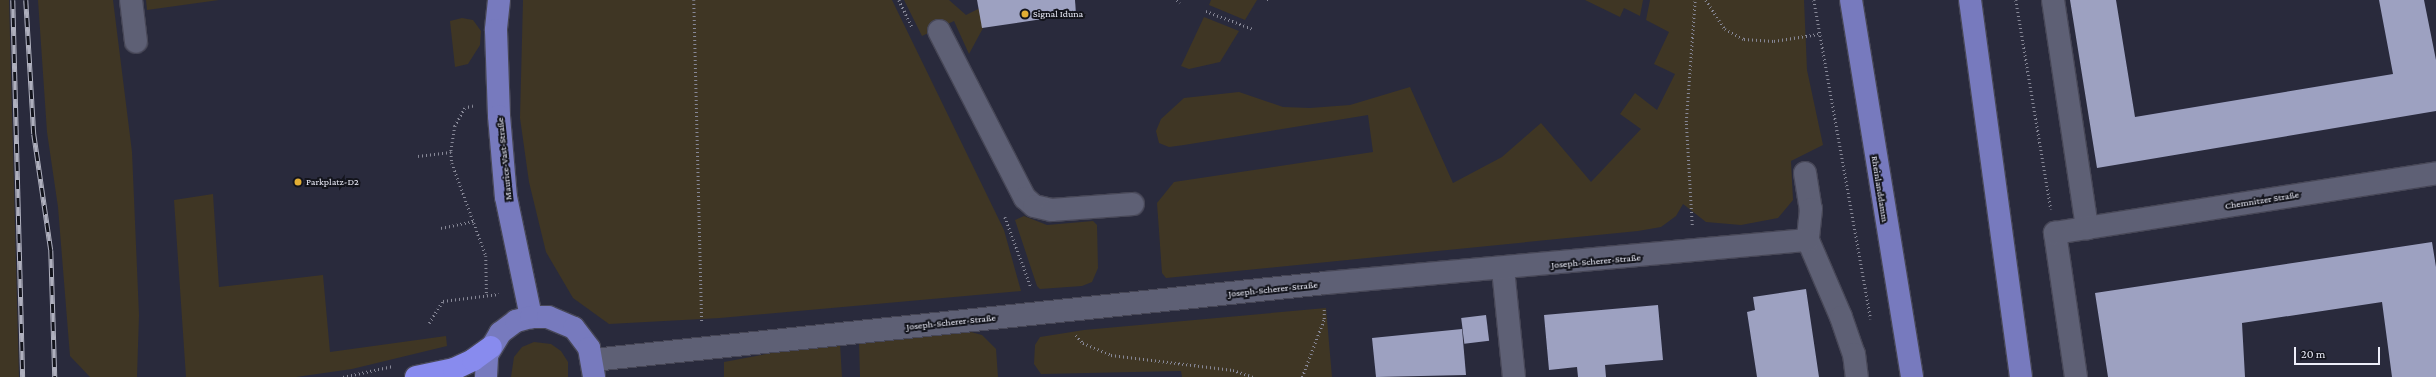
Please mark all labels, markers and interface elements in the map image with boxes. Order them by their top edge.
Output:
place label: Signal Iduna [1033,8,1083,20]
marker: Signal Iduna [1020,9,1030,19]
street label: Maurice-Vast-Straße [494,117,514,201]
street label: Rheinlanddamm [1869,155,1891,223]
place label: Parkplatz-D2 [306,176,359,188]
marker: Parkplatz-D2 [293,177,303,187]
street label: Chemnitzer Straße [2224,188,2300,212]
street label: Joseph-Scherer-Straße [1551,251,1641,271]
street label: Joseph-Scherer-Straße [1228,278,1318,300]
street label: Joseph-Scherer-Straße [906,311,996,333]
scale bar [2296,339,2382,365]
text: 20 m [2301,347,2325,361]

